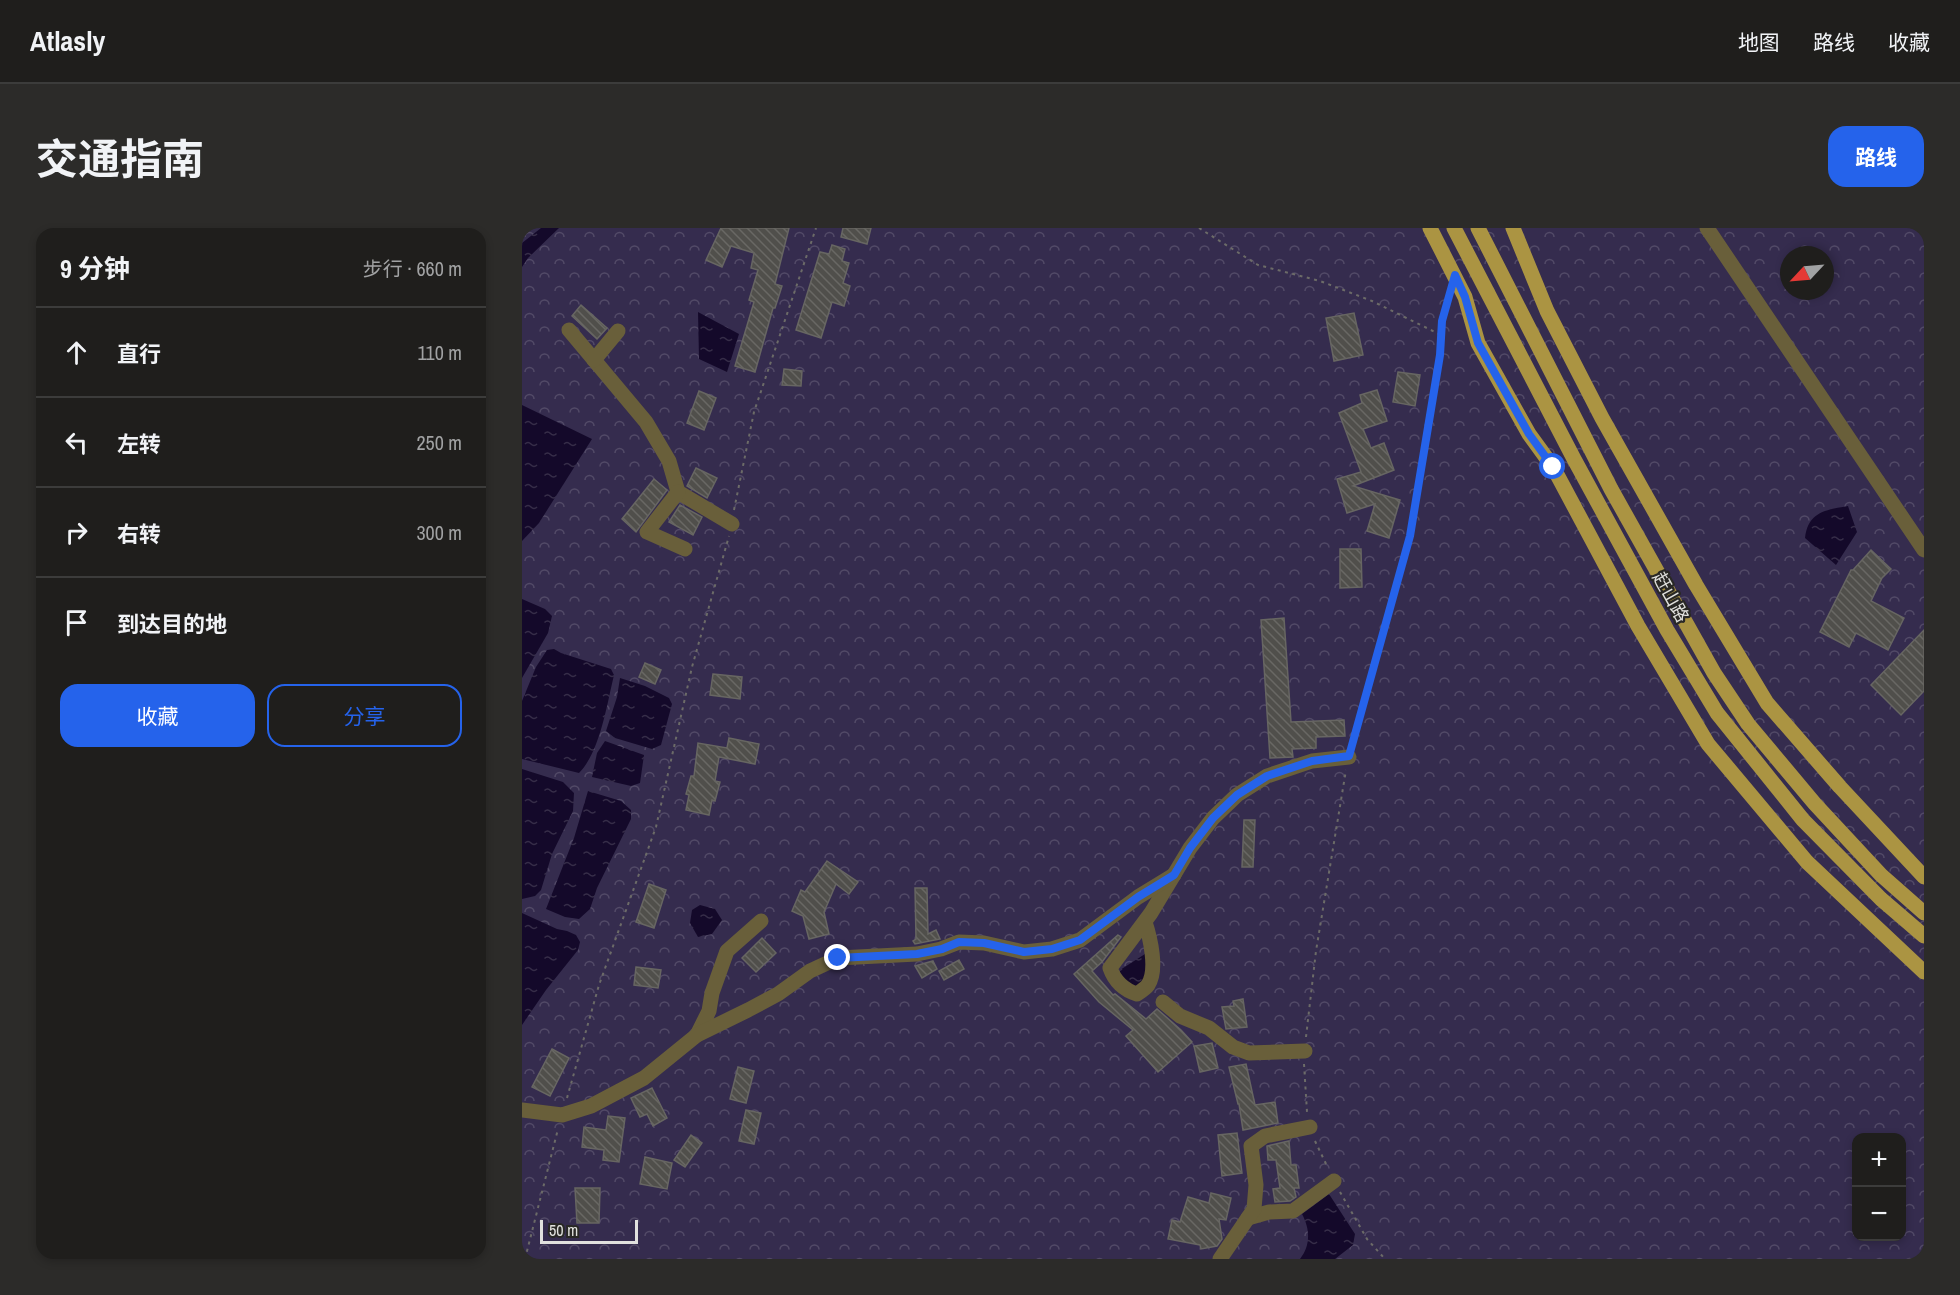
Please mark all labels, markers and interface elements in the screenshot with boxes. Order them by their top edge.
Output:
text: Atlasly [30,22,105,60]
text: 地图 [1738,28,1780,57]
text: 路线 [1813,28,1855,57]
text: 收藏 [1888,28,1930,57]
button: 路线 [1828,126,1924,187]
text: 交通指南 [36,131,204,187]
north arrow [1780,246,1834,300]
text: 9 分钟 [60,251,130,286]
text: 步行 · 660 m [363,255,462,282]
icon: ahead [60,336,93,369]
text: 直行 [117,339,161,369]
text: 110 m [418,339,462,366]
icon: left [60,426,93,459]
text: 左转 [117,429,161,459]
text: 250 m [416,429,462,456]
route start [1539,453,1565,479]
icon: right [60,516,93,549]
text: 右转 [117,519,161,549]
text: 300 m [416,519,462,546]
street label: 赶山路 [1647,567,1695,627]
icon: arrive [60,606,93,639]
text: 到达目的地 [117,609,227,639]
button: 收藏 [60,684,255,747]
button: 分享 [267,684,462,747]
route end [824,944,850,970]
map controls [1852,1133,1906,1241]
button: + [1852,1133,1906,1187]
button: − [1852,1187,1906,1241]
scale bar [540,1217,638,1244]
text: 50 m [549,1219,578,1241]

